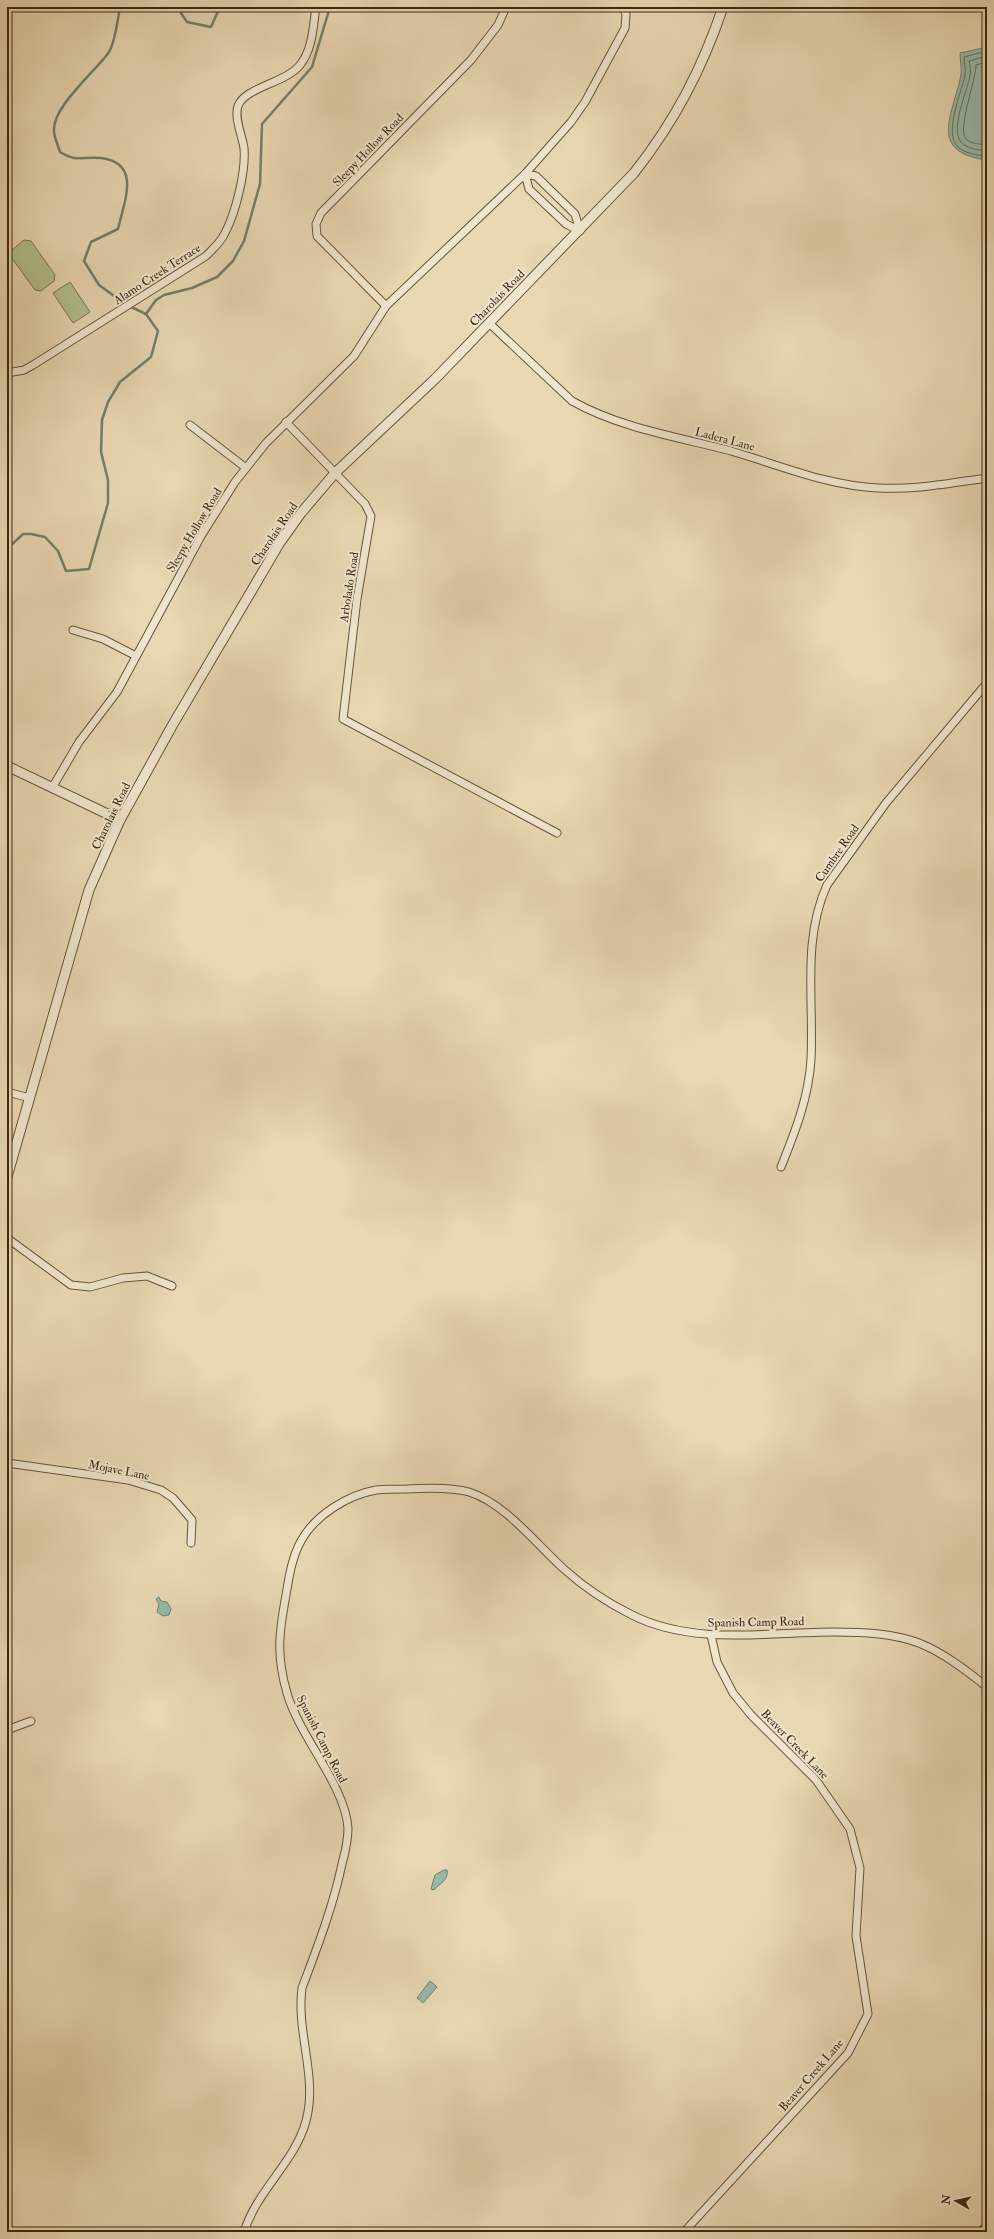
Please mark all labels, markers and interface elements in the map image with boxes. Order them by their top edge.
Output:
street label: Sleepy Hollow Road [330,111,407,190]
street label: Alamo Creek Terrace [110,241,204,309]
street label: Charolais Road [467,267,528,330]
street label: Ladera Lane [693,424,756,455]
street label: Sleepy Hollow Road [163,485,226,575]
street label: Charolais Road [248,500,301,569]
street label: Arbolado Road [336,551,362,624]
street label: Charolais Road [89,780,134,852]
street label: Cumbre Road [812,821,863,885]
street label: Mojave Lane [87,1457,151,1484]
street label: Spanish Camp Road [708,1614,805,1631]
street label: Spanish Camp Road [293,1693,350,1786]
street label: Beaver Creek Lane [758,1706,832,1782]
street label: Beaver Creek Lane [776,2036,847,2115]
north arrow [936,2181,976,2221]
text: N [939,2193,954,2206]

